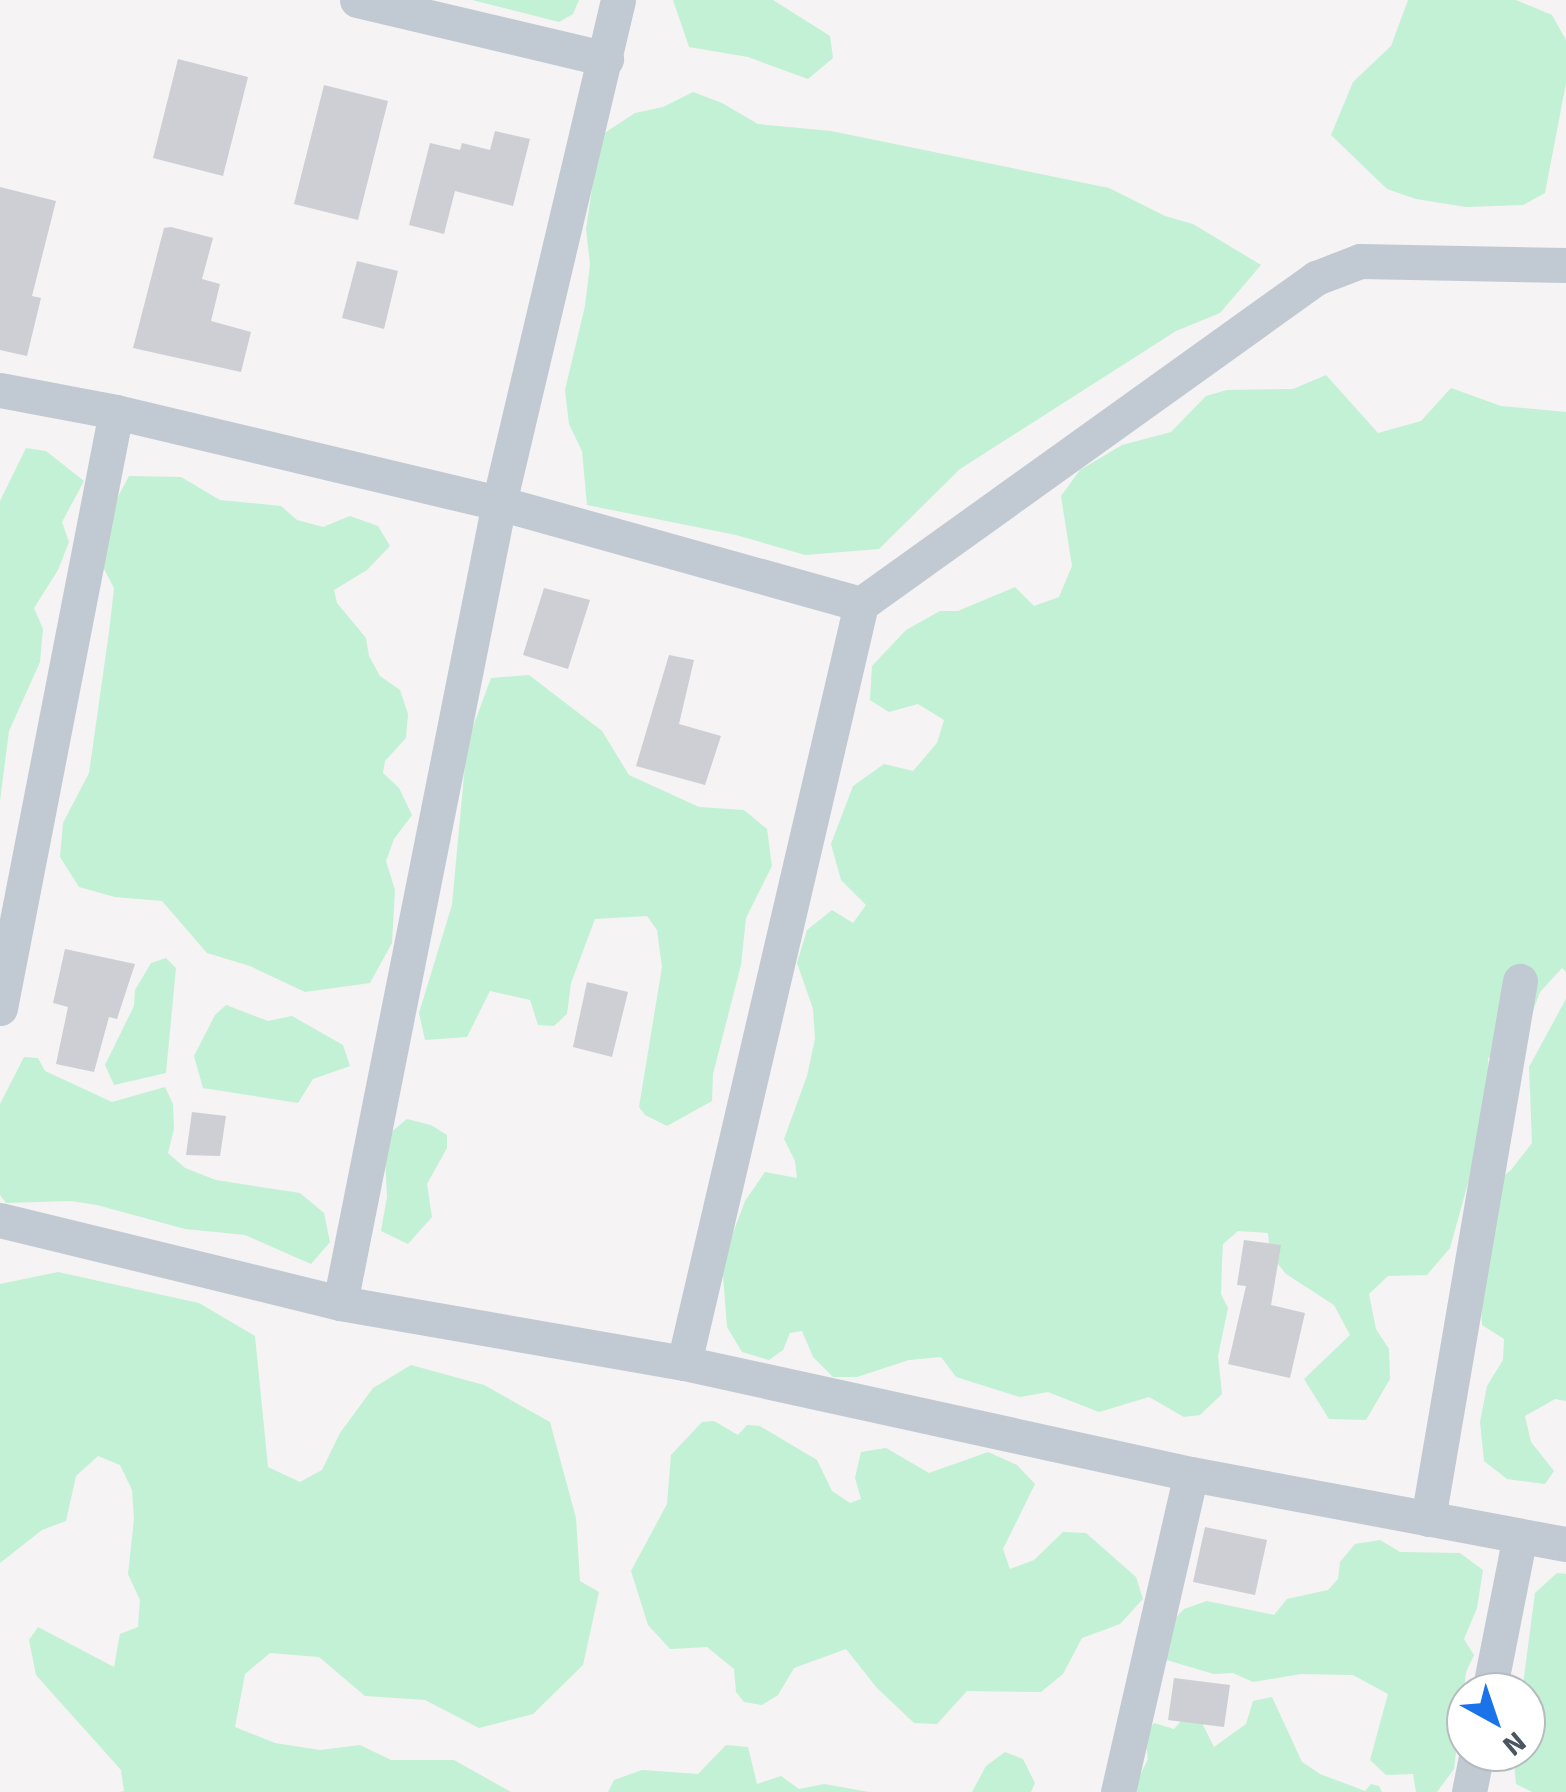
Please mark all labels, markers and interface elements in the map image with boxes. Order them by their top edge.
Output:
north arrow [1446,1672,1546,1772]
text: N [1496,1724,1532,1763]

